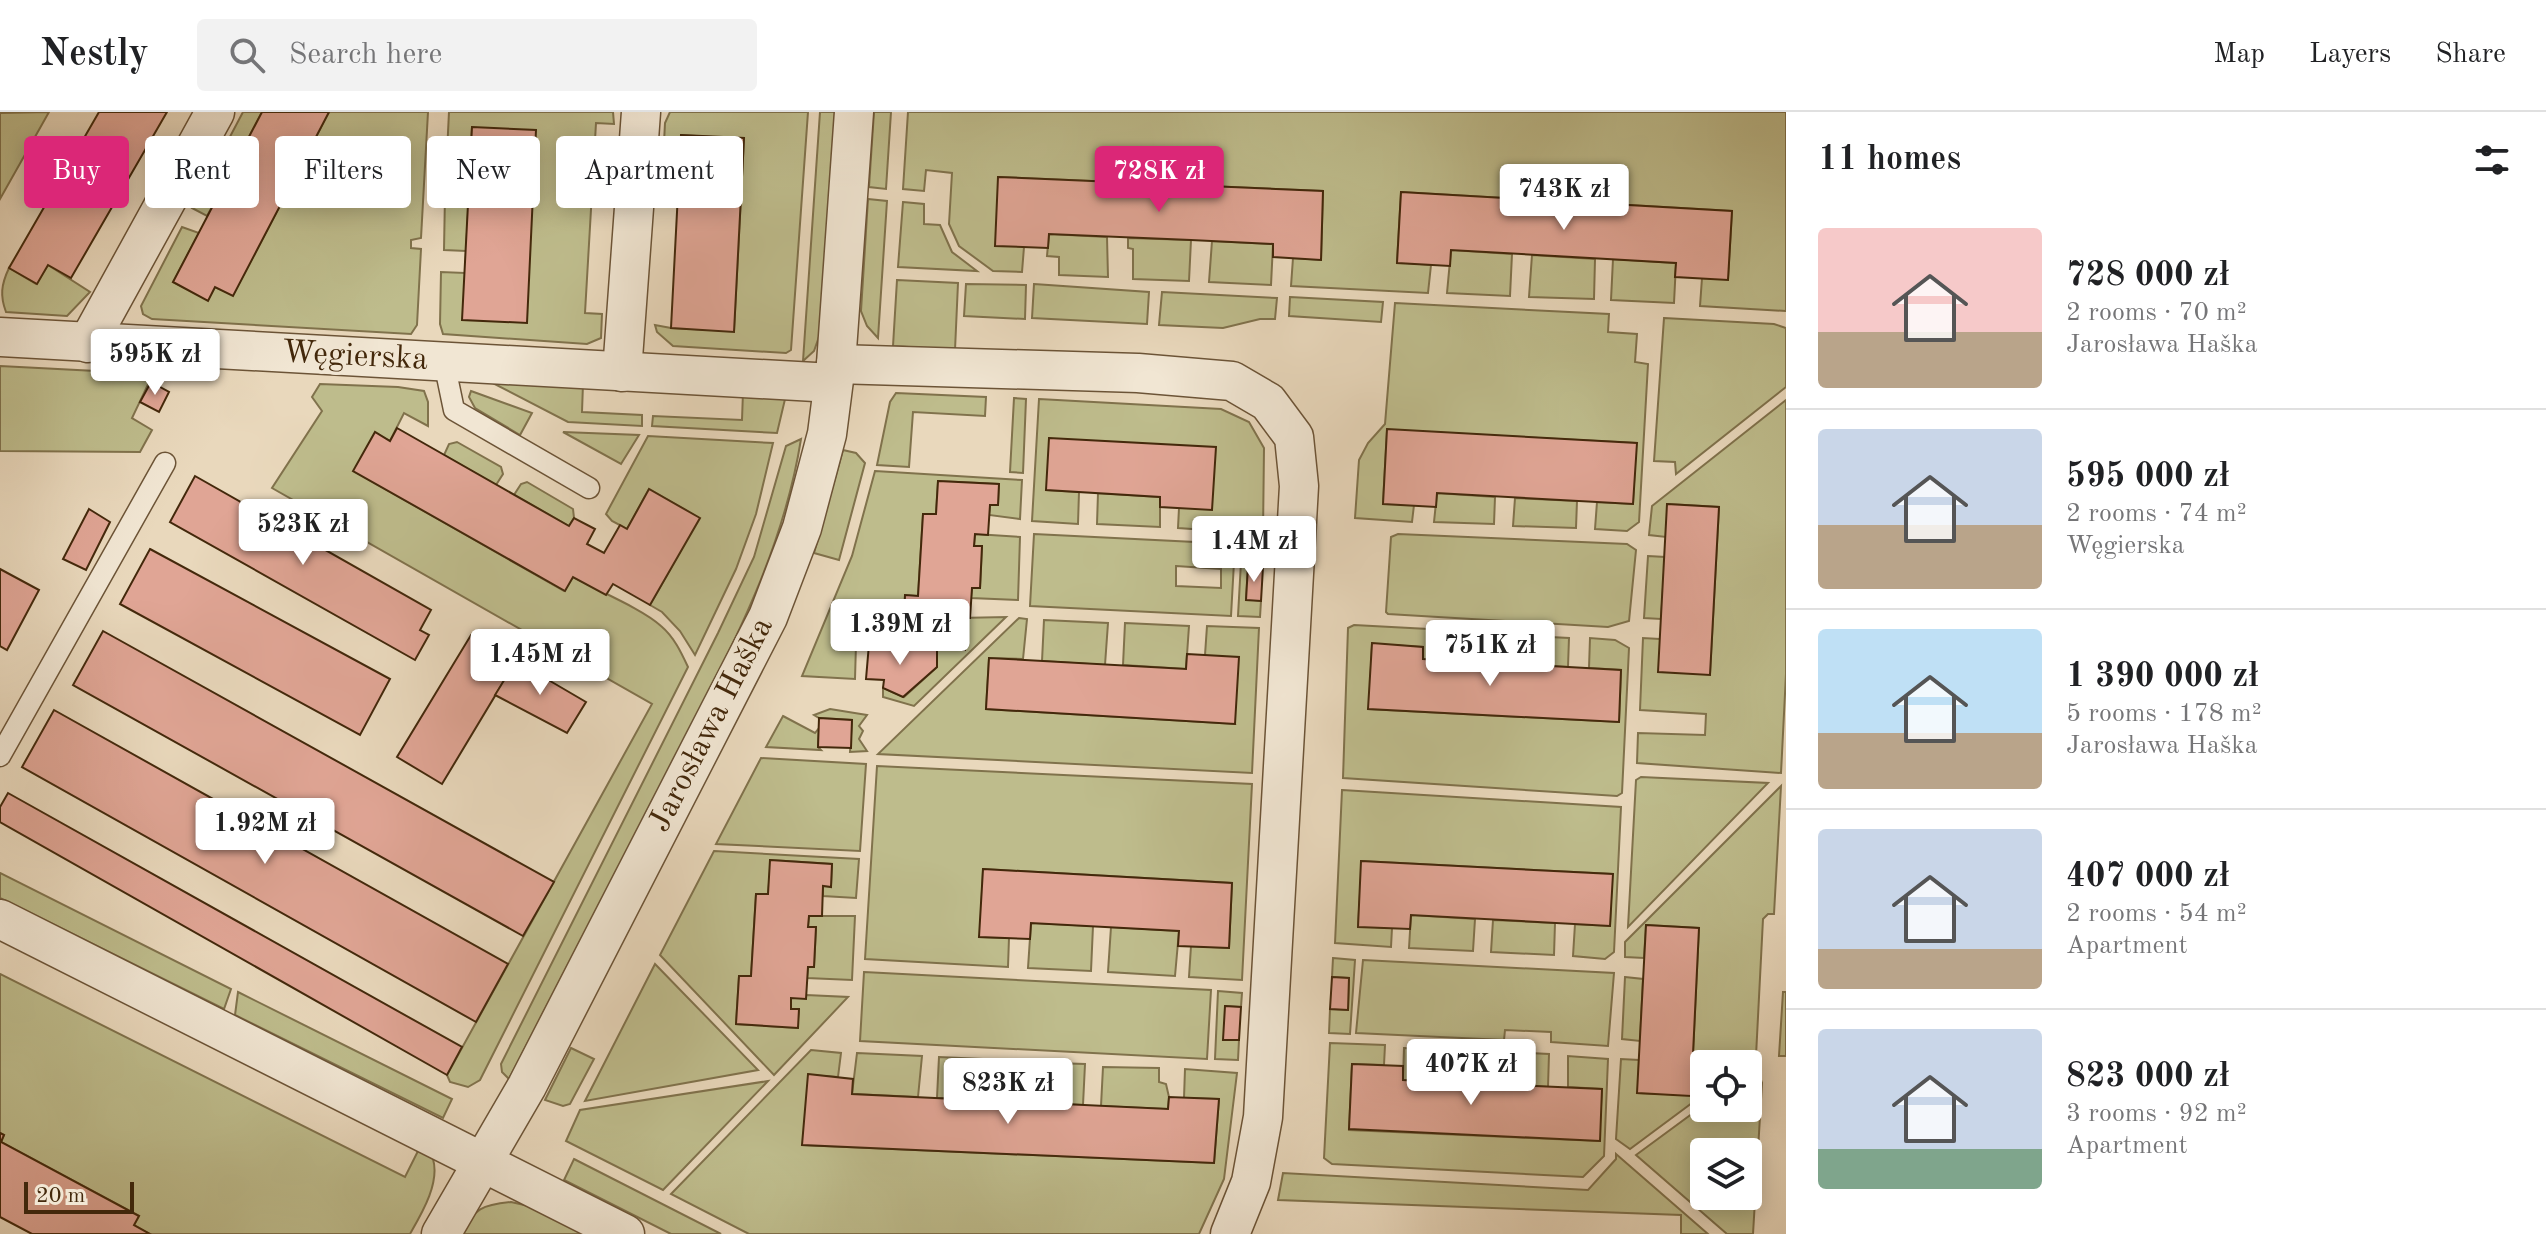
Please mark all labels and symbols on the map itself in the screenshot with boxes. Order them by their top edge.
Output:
pin: 728K zł [1085,146,1233,214]
pin: 743K zł [1490,164,1638,232]
pin: 595K zł [81,329,229,397]
street label: Węgierska [281,337,429,377]
pin: 523K zł [229,499,377,567]
pin: 1.4M zł [1180,516,1328,584]
pin: 1.39M zł [817,599,983,667]
street label: Jarosława Haška [644,613,780,837]
pin: 751K zł [1416,620,1564,688]
pin: 1.45M zł [457,629,623,697]
pin: 1.92M zł [182,798,348,866]
pin: 407K zł [1397,1039,1545,1107]
pin: 823K zł [934,1058,1082,1126]
scale bar [24,1178,134,1214]

